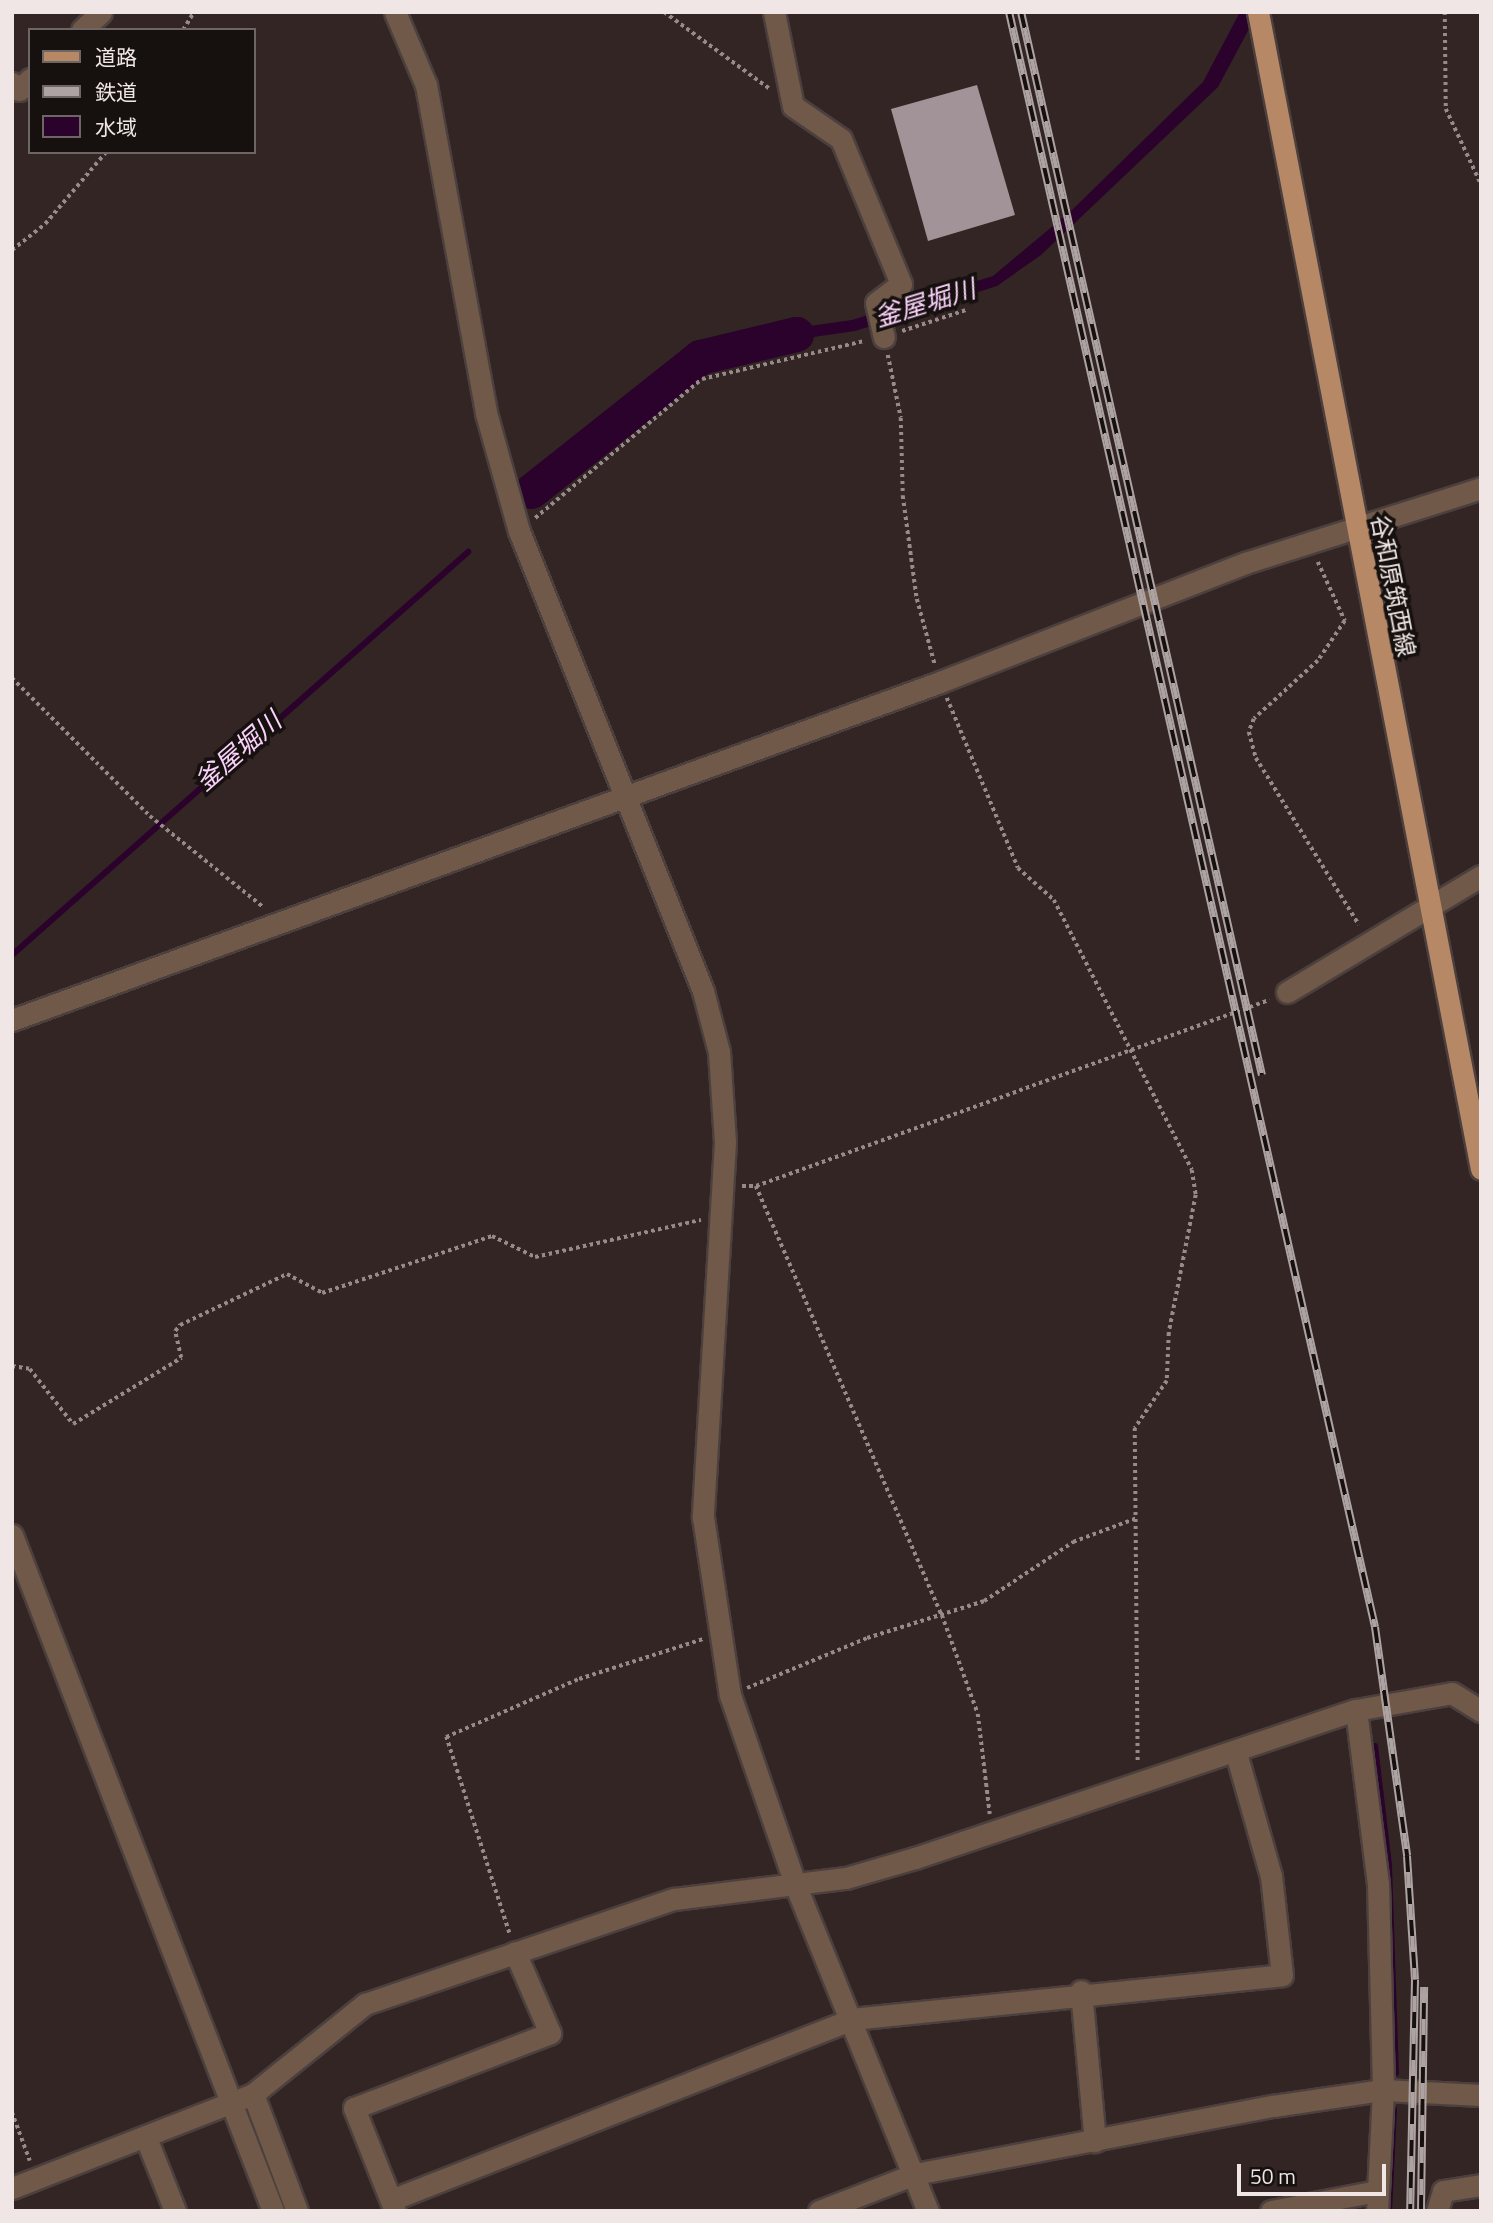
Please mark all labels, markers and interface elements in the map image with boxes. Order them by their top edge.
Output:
legend [28,28,256,154]
text: 道路 [95,41,137,73]
text: 鉄道 [95,76,137,108]
text: 水域 [95,111,137,143]
water label: 釜屋堀川 [871,273,979,333]
street label: 谷和原筑西線 [1365,513,1421,659]
water label: 釜屋堀川 [189,705,287,797]
scale bar [1241,2150,1390,2194]
text: 50 m [1250,2160,1296,2192]

